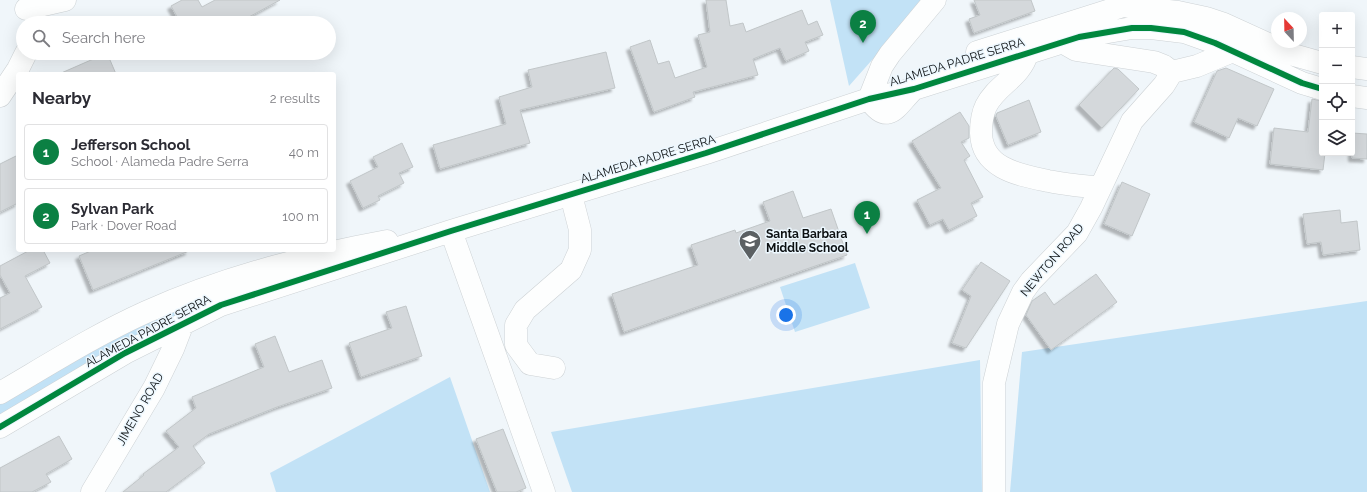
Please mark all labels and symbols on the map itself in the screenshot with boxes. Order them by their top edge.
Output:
pin: 2 [850,10,876,43]
north arrow [1271,12,1307,48]
street label: ALAMEDA PADRE SERRA [888,35,1026,89]
street label: ALAMEDA PADRE SERRA [579,132,717,186]
pin: 1 [854,201,880,234]
street label: NEWTON ROAD [1017,220,1087,299]
place label: Santa Barbara Middle School [766,227,849,255]
school or university icon: Santa Barbara Middle School [737,228,763,261]
street label: ALAMEDA PADRE SERRA [83,292,213,370]
your location [776,305,796,325]
street label: JIMENO ROAD [114,370,167,448]

